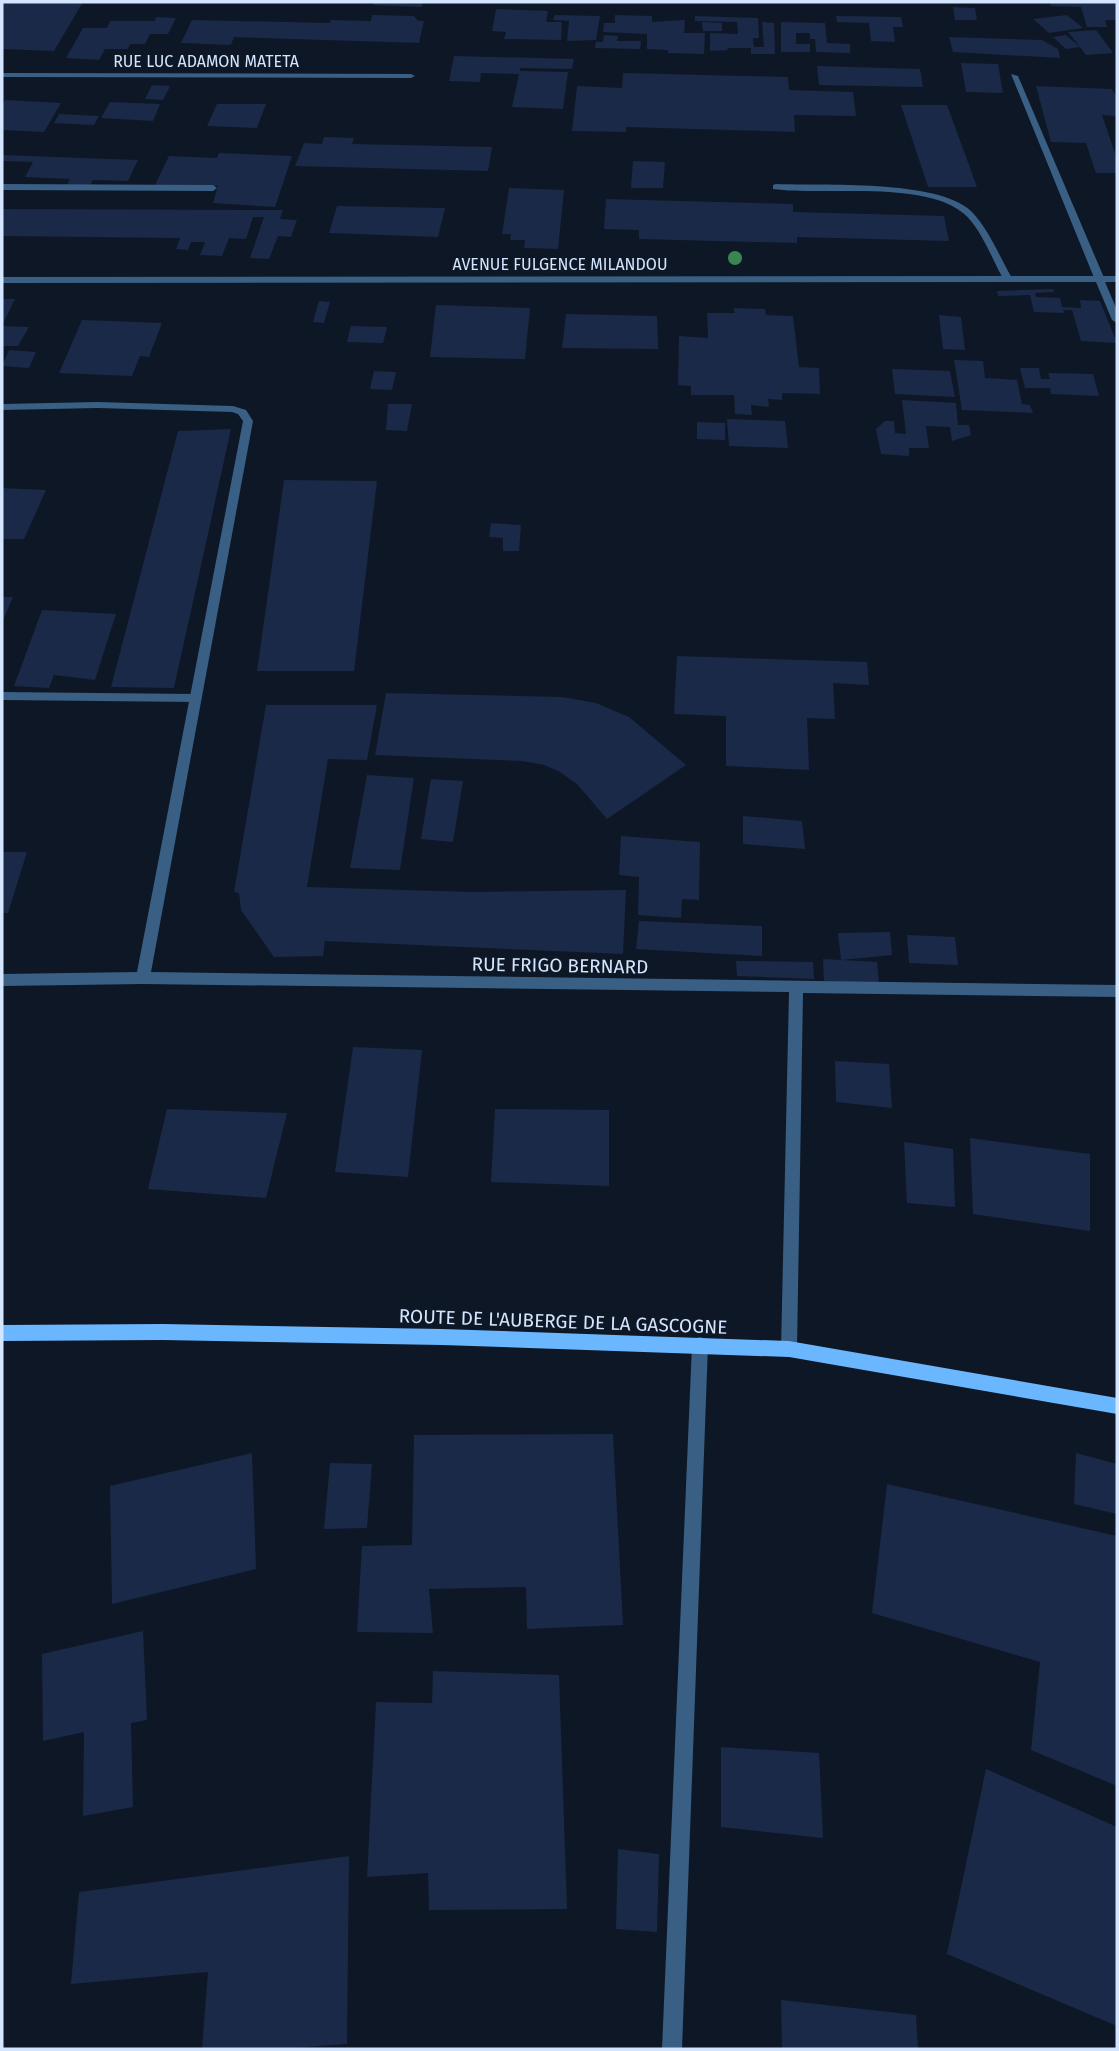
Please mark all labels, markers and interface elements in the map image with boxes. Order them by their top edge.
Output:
street label: RUE LUC ADAMON MATETA [113,52,300,71]
street label: AVENUE FULGENCE MILANDOU [453,255,667,274]
street label: RUE FRIGO BERNARD [472,952,648,979]
street label: ROUTE DE L'AUBERGE DE LA GASCOGNE [398,1304,728,1339]

